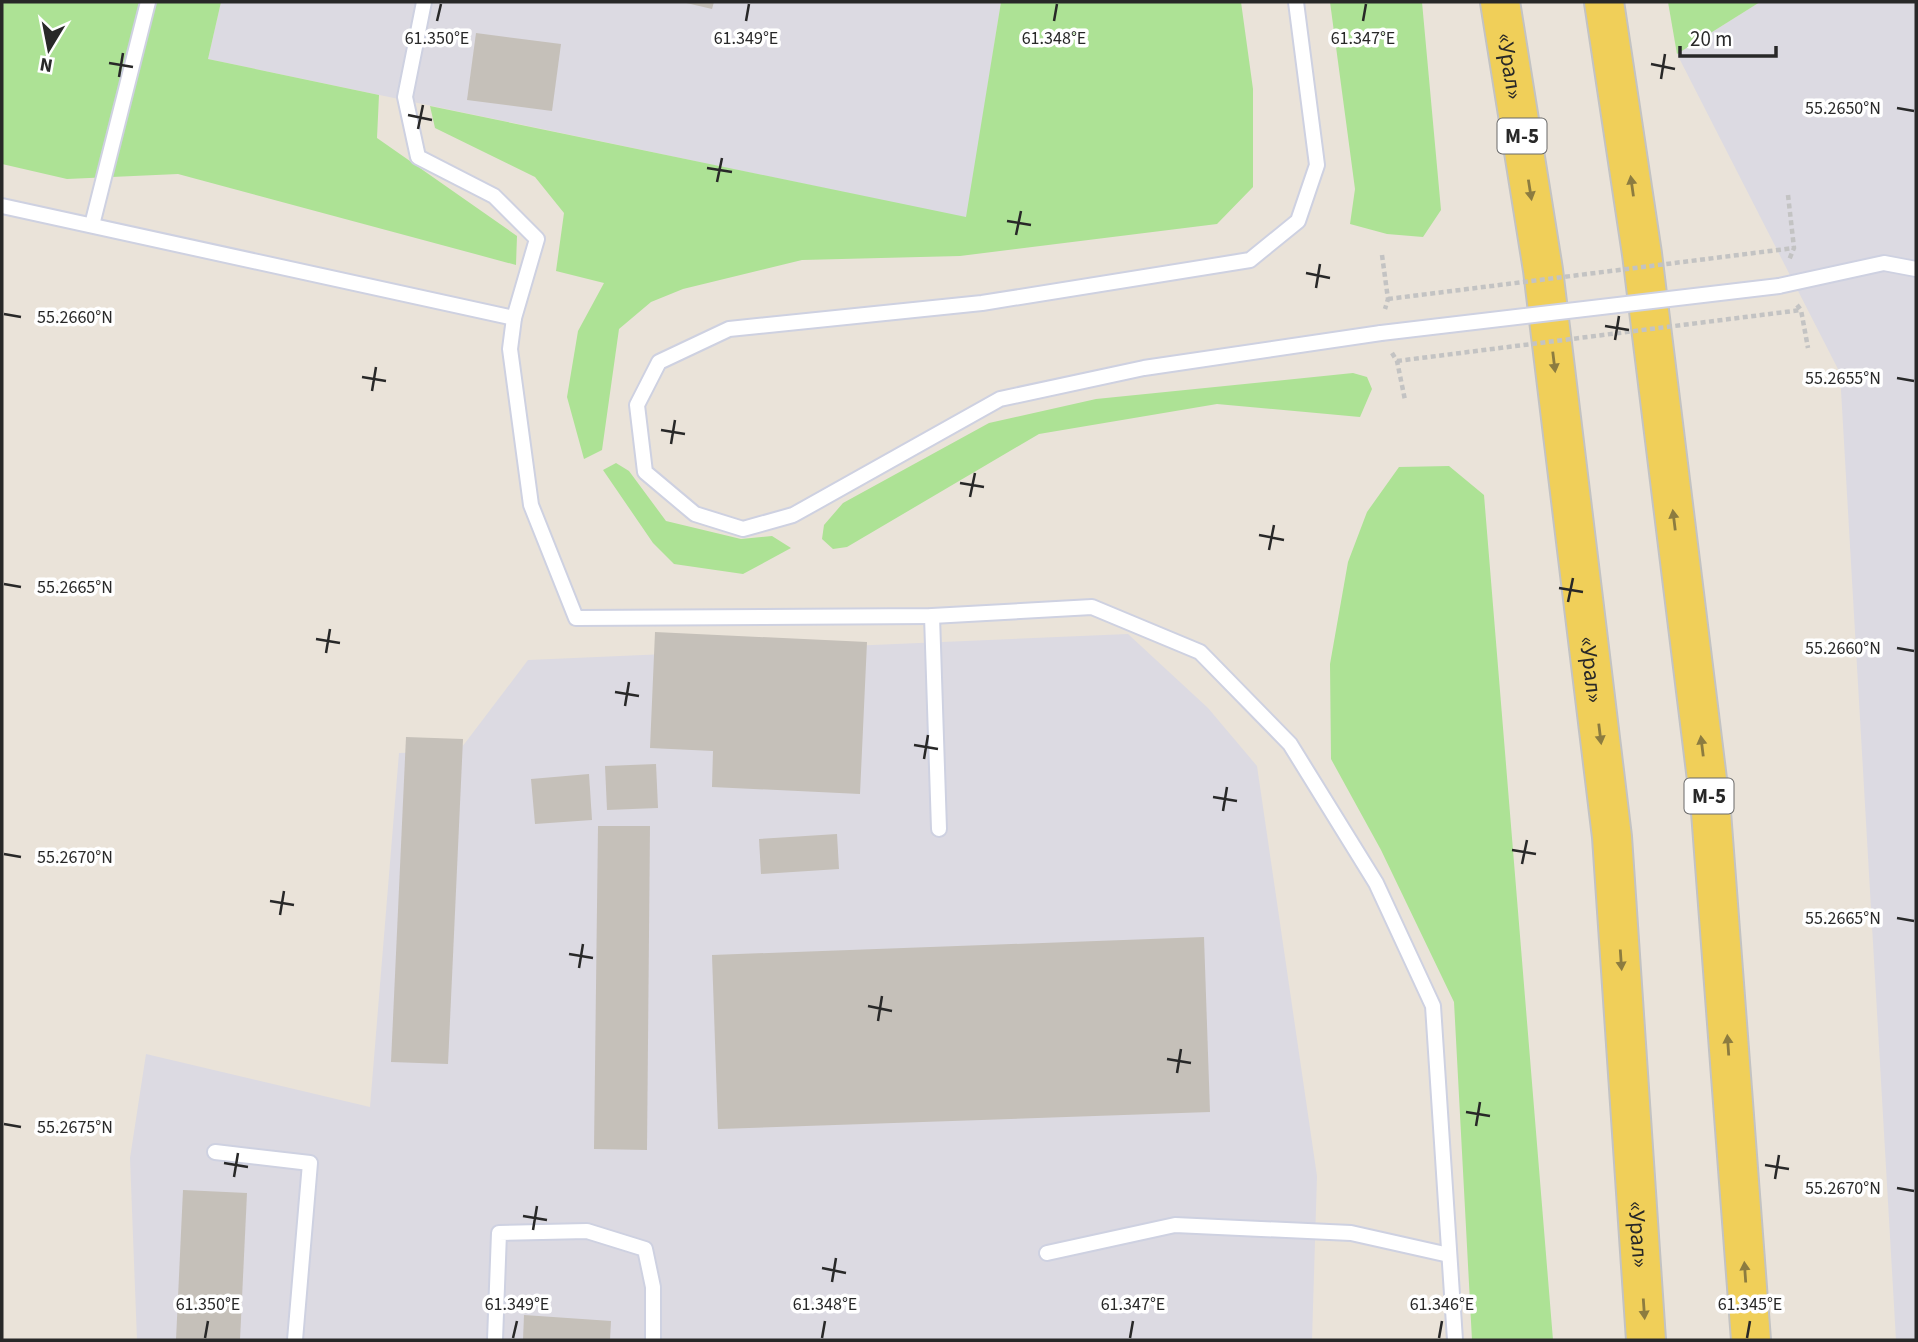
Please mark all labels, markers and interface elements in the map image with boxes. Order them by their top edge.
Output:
north arrow [14,14,84,84]
scale bar [1680,14,1776,58]
text: 20 m [1690,24,1732,54]
text: 61.350°E [405,26,469,51]
text: 61.349°E [714,26,778,51]
text: 61.348°E [1022,26,1086,51]
text: 61.347°E [1331,26,1395,51]
street label: «Урал» [1488,31,1531,102]
text: N [38,50,55,79]
text: 55.2650°N [1805,96,1881,121]
road number: М-5 [1498,118,1546,154]
one-way arrow [1626,175,1637,197]
one-way arrow [1525,179,1536,201]
text: 55.2660°N [37,305,113,330]
one-way arrow [1549,351,1560,373]
text: 55.2655°N [1805,366,1881,391]
one-way arrow [1669,509,1680,531]
text: 55.2665°N [37,575,113,600]
street label: «Урал» [1571,635,1612,705]
text: 55.2660°N [1805,636,1881,661]
one-way arrow [1594,723,1605,745]
one-way arrow [1697,734,1708,756]
road number: М-5 [1684,778,1734,814]
text: 55.2670°N [37,845,113,870]
text: 55.2665°N [1805,906,1881,931]
one-way arrow [1616,949,1627,971]
one-way arrow [1722,1034,1733,1056]
text: 55.2675°N [37,1115,113,1140]
text: 55.2670°N [1805,1176,1881,1201]
street label: «Урал» [1620,1200,1657,1269]
one-way arrow [1740,1261,1751,1283]
text: 61.350°E [176,1292,240,1317]
text: 61.349°E [485,1292,549,1317]
text: 61.348°E [793,1292,857,1317]
text: 61.347°E [1101,1292,1165,1317]
text: 61.346°E [1410,1292,1474,1317]
text: 61.345°E [1718,1292,1782,1317]
one-way arrow [1639,1299,1650,1321]

